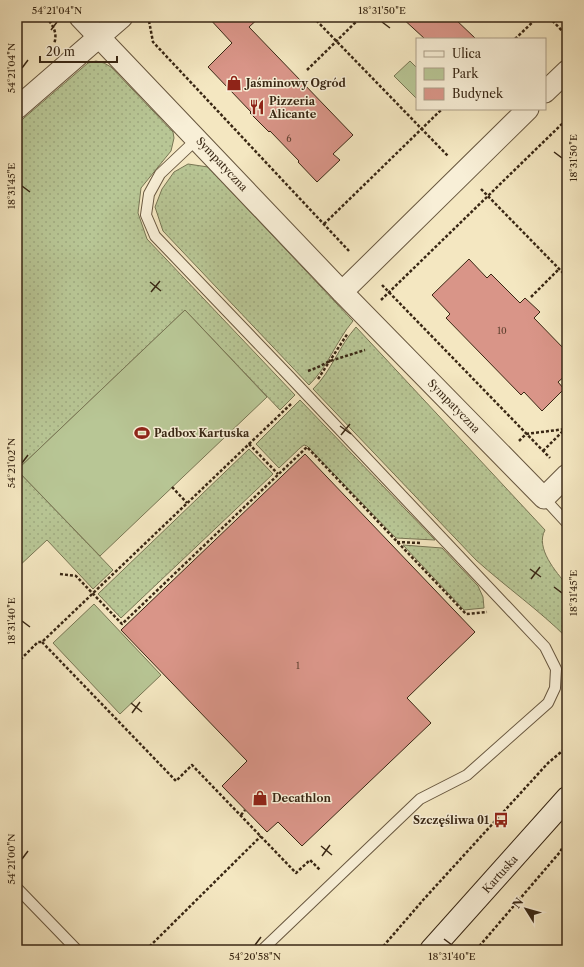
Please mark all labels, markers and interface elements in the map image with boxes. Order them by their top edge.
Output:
text: 54°21'04"N [32,4,82,17]
text: 18°31'50"E [358,4,406,17]
scale bar [40,38,117,64]
legend [416,38,546,110]
text: 54°21'04"N [5,43,18,93]
text: 20 m [46,44,75,59]
text: Ulica [452,46,482,61]
text: Park [452,66,479,81]
shop icon: Jaśminowy Ogród [225,74,243,92]
place label: Jaśminowy Ogród [244,76,347,90]
text: Budynek [452,86,504,101]
place label: Pizzeria Alicante [268,94,317,121]
restaurant icon: Pizzeria Alicante [248,98,266,116]
house number: 6 [286,133,292,144]
street label: Sympatyczna [193,134,251,194]
text: 18°31'50"E [567,134,580,182]
text: 18°31'45"E [5,163,18,209]
house number: 10 [497,325,507,336]
street label: Sympatyczna [425,376,483,436]
sports icon: Padbox Kartuska [133,424,151,442]
place label: Padbox Kartuska [154,426,250,440]
text: 54°21'02"N [5,438,18,488]
text: 18°31'45"E [567,570,580,616]
text: 18°31'40"E [5,597,18,645]
house number: 1 [296,660,300,671]
shop icon: Decathlon [251,789,269,807]
place label: Decathlon [272,791,331,805]
bus stop icon: Szczęśliwa 01 [492,811,510,829]
place label: Szczęśliwa 01 [413,813,489,827]
text: 54°21'00"N [5,833,18,885]
street label: Kartuska [479,852,521,896]
north arrow [506,889,546,929]
text: N [510,895,527,911]
text: 54°20'58"N [229,950,281,963]
text: 18°31'40"E [428,950,476,963]

